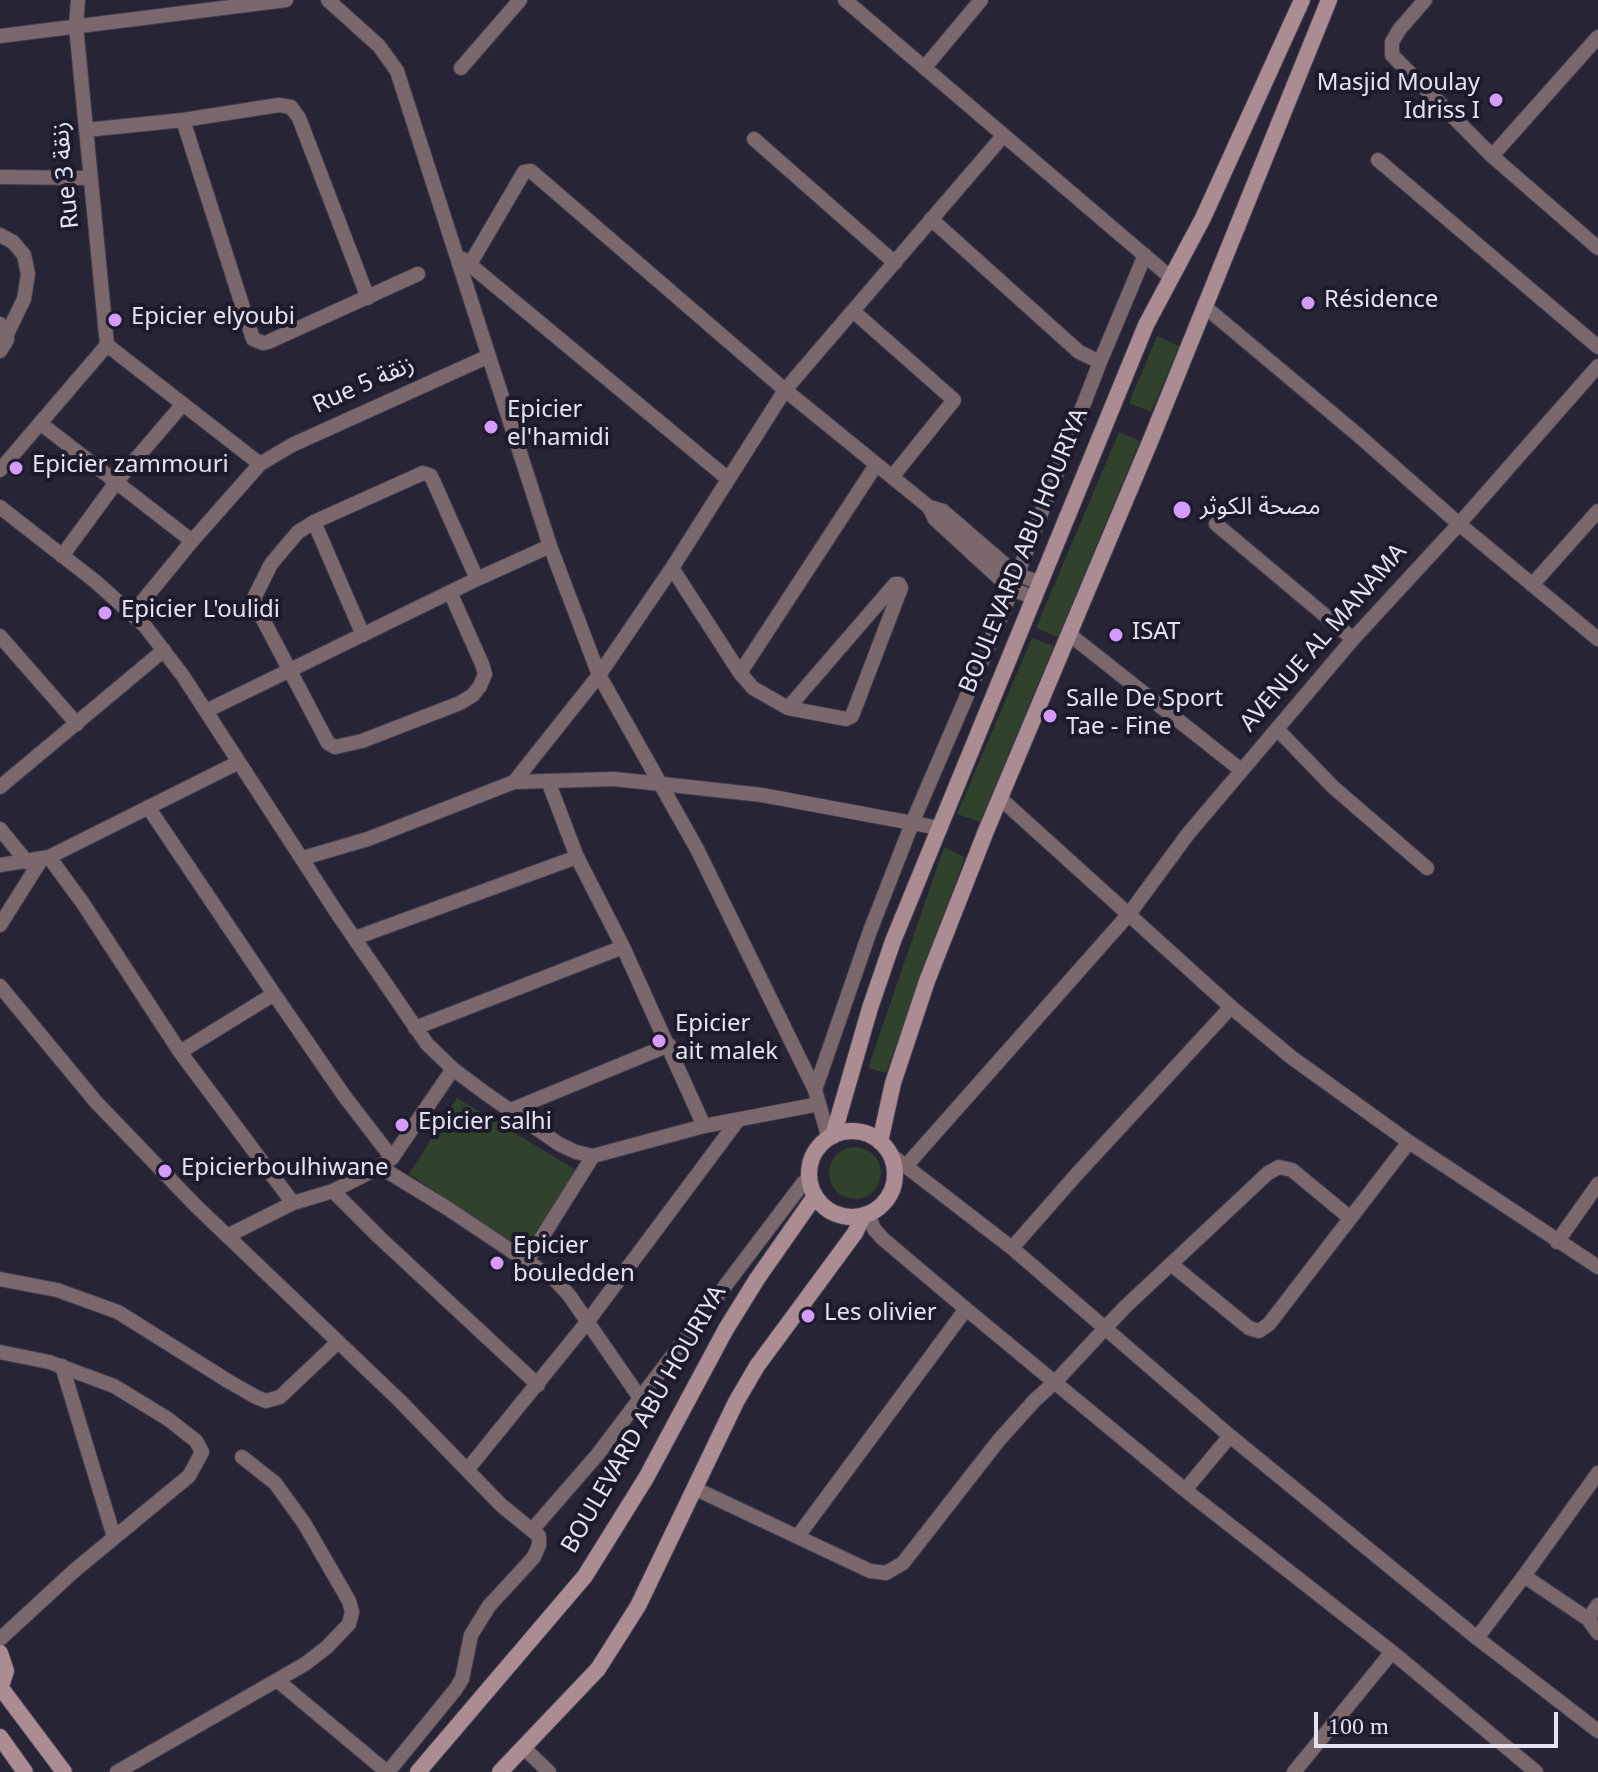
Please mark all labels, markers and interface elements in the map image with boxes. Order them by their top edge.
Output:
place label: Masjid Moulay Idriss I [1317,72,1480,128]
marker: Masjid Moulay Idriss I [1487,91,1505,109]
street label: Rue 3 زنقة [49,120,89,230]
place label: Résidence [1324,289,1438,317]
marker: Résidence [1299,294,1317,312]
place label: Epicier elyoubi [131,306,295,334]
marker: Epicier elyoubi [106,311,124,329]
street label: Rue 5 زنقة [310,353,420,423]
place label: Epicier el'hamidi [507,399,610,455]
street label: BOULEVARD ABU HOURIYA [957,405,1097,699]
marker: Epicier el'hamidi [482,418,500,436]
place label: Epicier zammouri [32,454,229,482]
marker: Epicier zammouri [7,459,25,477]
place label: مصحة الكوثر [1200,496,1321,524]
marker: مصحة الكوثر [1171,499,1193,521]
street label: AVENUE AL MANAMA [1237,540,1415,740]
place label: Epicier L'oulidi [121,599,280,627]
marker: Epicier L'oulidi [96,604,114,622]
place label: ISAT [1132,621,1180,649]
marker: ISAT [1107,626,1125,644]
place label: Salle De Sport Tae - Fine [1066,688,1223,744]
marker: Salle De Sport Tae - Fine [1041,707,1059,725]
place label: Epicier ait malek [675,1013,778,1069]
marker: Epicier ait malek [650,1032,668,1050]
place label: Epicier salhi [418,1111,552,1139]
marker: Epicier salhi [393,1116,411,1134]
place label: Epicierboulhiwane [181,1157,388,1185]
marker: Epicierboulhiwane [156,1162,174,1180]
place label: Epicier bouledden [513,1235,635,1291]
marker: Epicier bouledden [488,1254,506,1272]
street label: BOULEVARD ABU HOURIYA [558,1282,736,1560]
place label: Les olivier [824,1302,937,1330]
marker: Les olivier [799,1307,817,1325]
scale bar [1318,1696,1562,1746]
text: 100 m [1328,1713,1389,1739]

